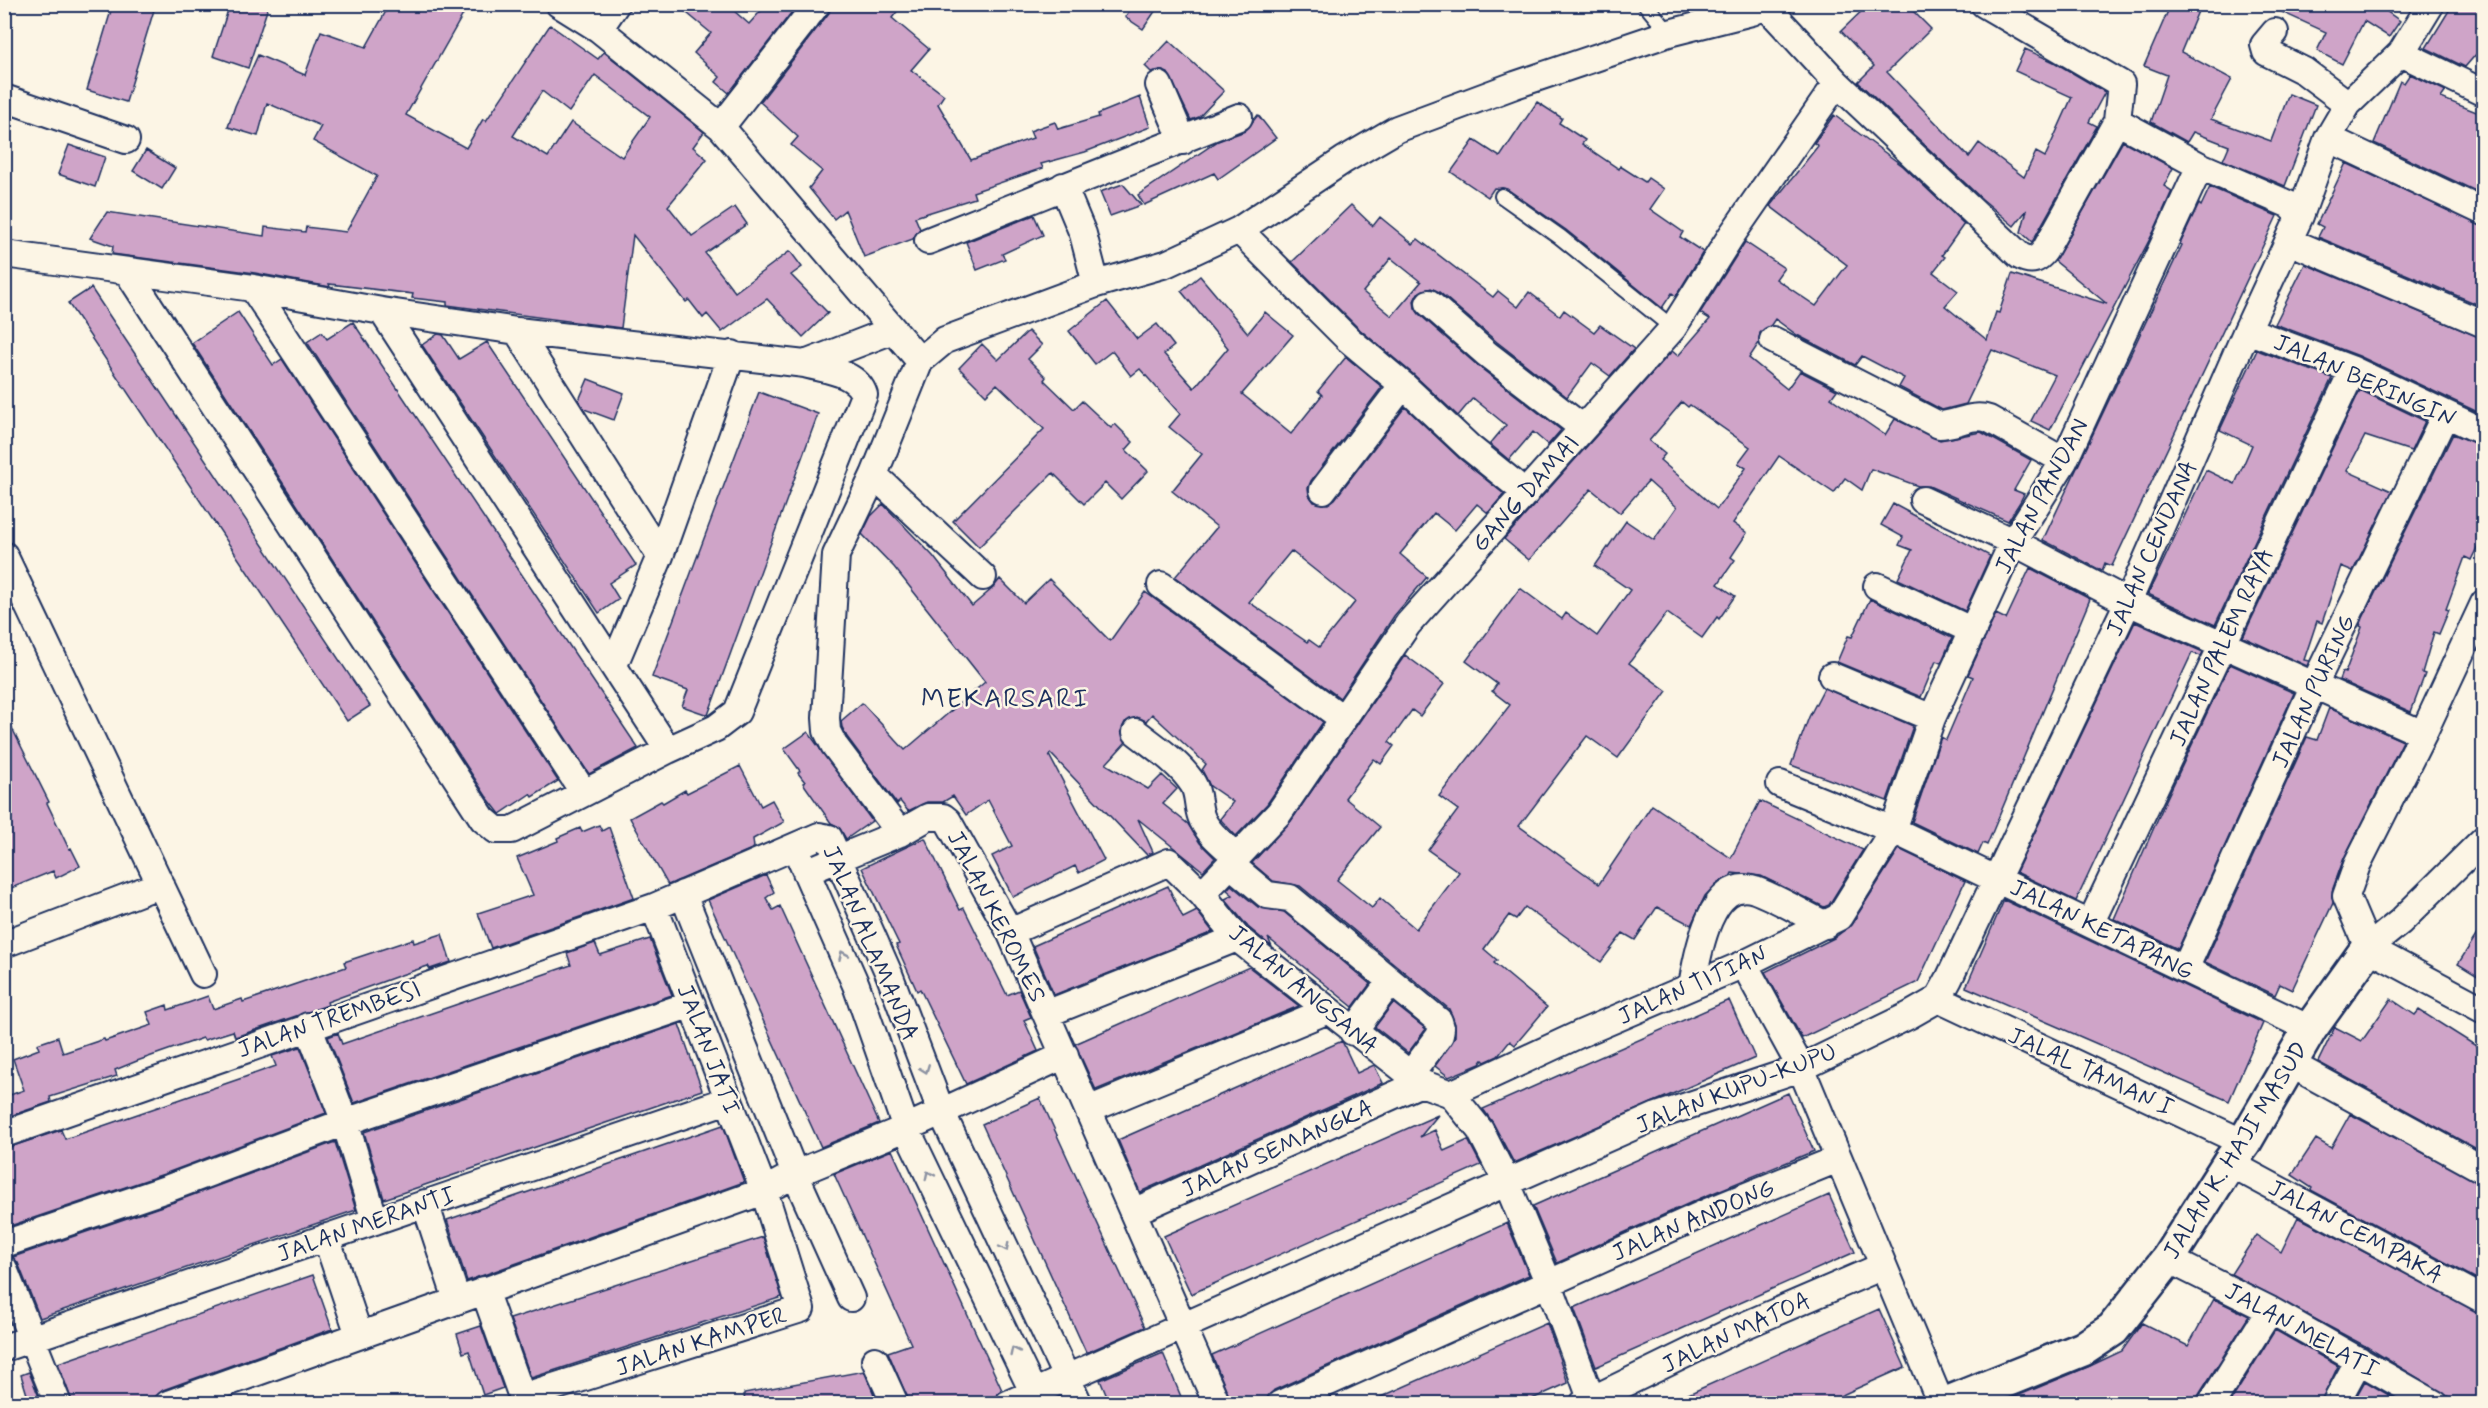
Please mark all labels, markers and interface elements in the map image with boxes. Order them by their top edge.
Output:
street label: JALAN BERINGIN [2268,327,2460,435]
street label: JALAN PANDAN [1988,414,2096,580]
street label: GANG DAMAI [1465,429,1587,559]
street label: JALAN CENDANA [2100,456,2205,642]
street label: JALAN PALEM RAYA [2163,543,2282,752]
street label: JALAN PURING [2265,610,2363,773]
district label: MEKARSARI [921,682,1089,717]
street label: JALAN KEROMES [939,825,1052,1008]
street label: JALAN ALAMANDA [814,841,925,1046]
street label: JALAN KETAPANG [2005,873,2198,988]
street label: JALAN ANGSANA [1222,918,1384,1062]
street label: JALAN TITIAN [1613,939,1772,1033]
one-way arrow [838,950,850,961]
street label: JALAN TREMBESI [234,975,425,1066]
street label: JALAN JATI [669,980,747,1119]
street label: JALAL TAMAN I [2003,1020,2178,1124]
street label: JALAN K. HAJI MASUD [2157,1036,2316,1265]
street label: JALAN KUPU-KUPU [1632,1037,1841,1142]
one-way arrow [918,1063,930,1074]
street label: JALAN SEMANGKA [1177,1093,1379,1206]
one-way arrow [925,1171,936,1182]
street label: JALAN ANDONG [1607,1173,1780,1270]
street label: JALAN CEMPAKA [2263,1173,2448,1291]
street label: JALAN MERANTI [273,1180,460,1270]
one-way arrow [997,1240,1009,1251]
street label: JALAN MELATI [2219,1276,2384,1386]
street label: JALAN MATOA [1657,1285,1816,1381]
street label: JALAN KAMPER [612,1300,791,1385]
one-way arrow [1010,1346,1022,1357]

